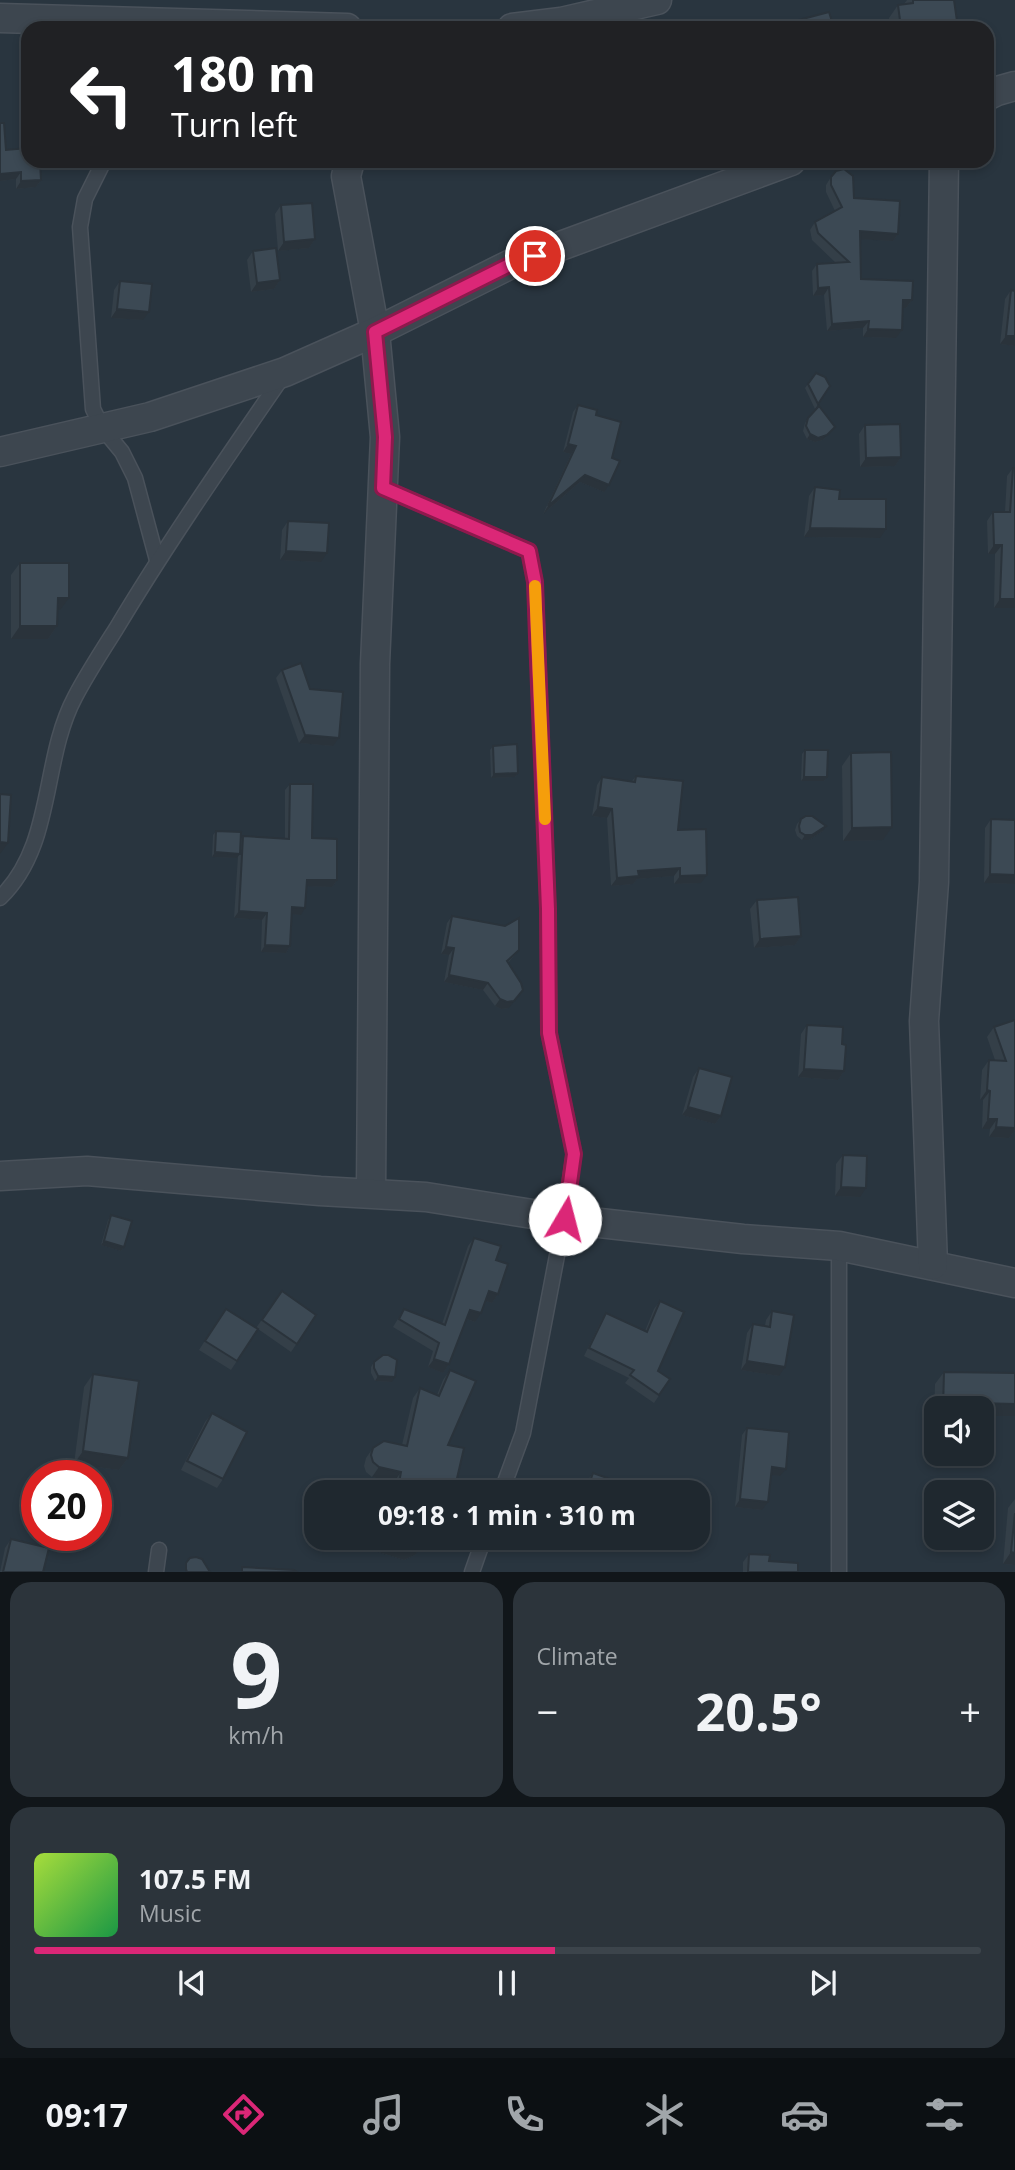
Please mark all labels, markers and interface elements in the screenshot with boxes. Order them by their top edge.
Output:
text: 180 m [171,40,316,106]
icon: left [56,49,147,140]
text: Turn left [171,103,297,146]
pin [505,226,565,286]
icon: arrive [516,237,554,275]
position arrow [528,1182,602,1256]
map controls [924,1396,994,1550]
button: sound [924,1396,994,1466]
speed limit sign: 20 [21,1460,112,1551]
button: layers [924,1480,994,1550]
text: 09:18 · 1 min · 310 m [378,1497,636,1533]
text: 9 [230,1611,282,1735]
text: Climate [537,1640,618,1672]
text: 20.5° [696,1675,822,1746]
text: − [537,1685,558,1737]
text: + [959,1685,981,1737]
text: km/h [228,1719,284,1751]
text: 107.5 FM [139,1861,251,1897]
text: Music [139,1897,202,1929]
icon: previous [173,1964,211,2002]
icon: pause [488,1964,526,2002]
icon: next [804,1964,842,2002]
icon: directions [219,2090,268,2139]
icon: music [359,2090,408,2139]
icon: phone [500,2090,549,2139]
icon: climate [640,2090,689,2139]
icon: car [780,2090,829,2139]
icon: filters [920,2090,969,2139]
text: 09:17 [46,2093,128,2136]

